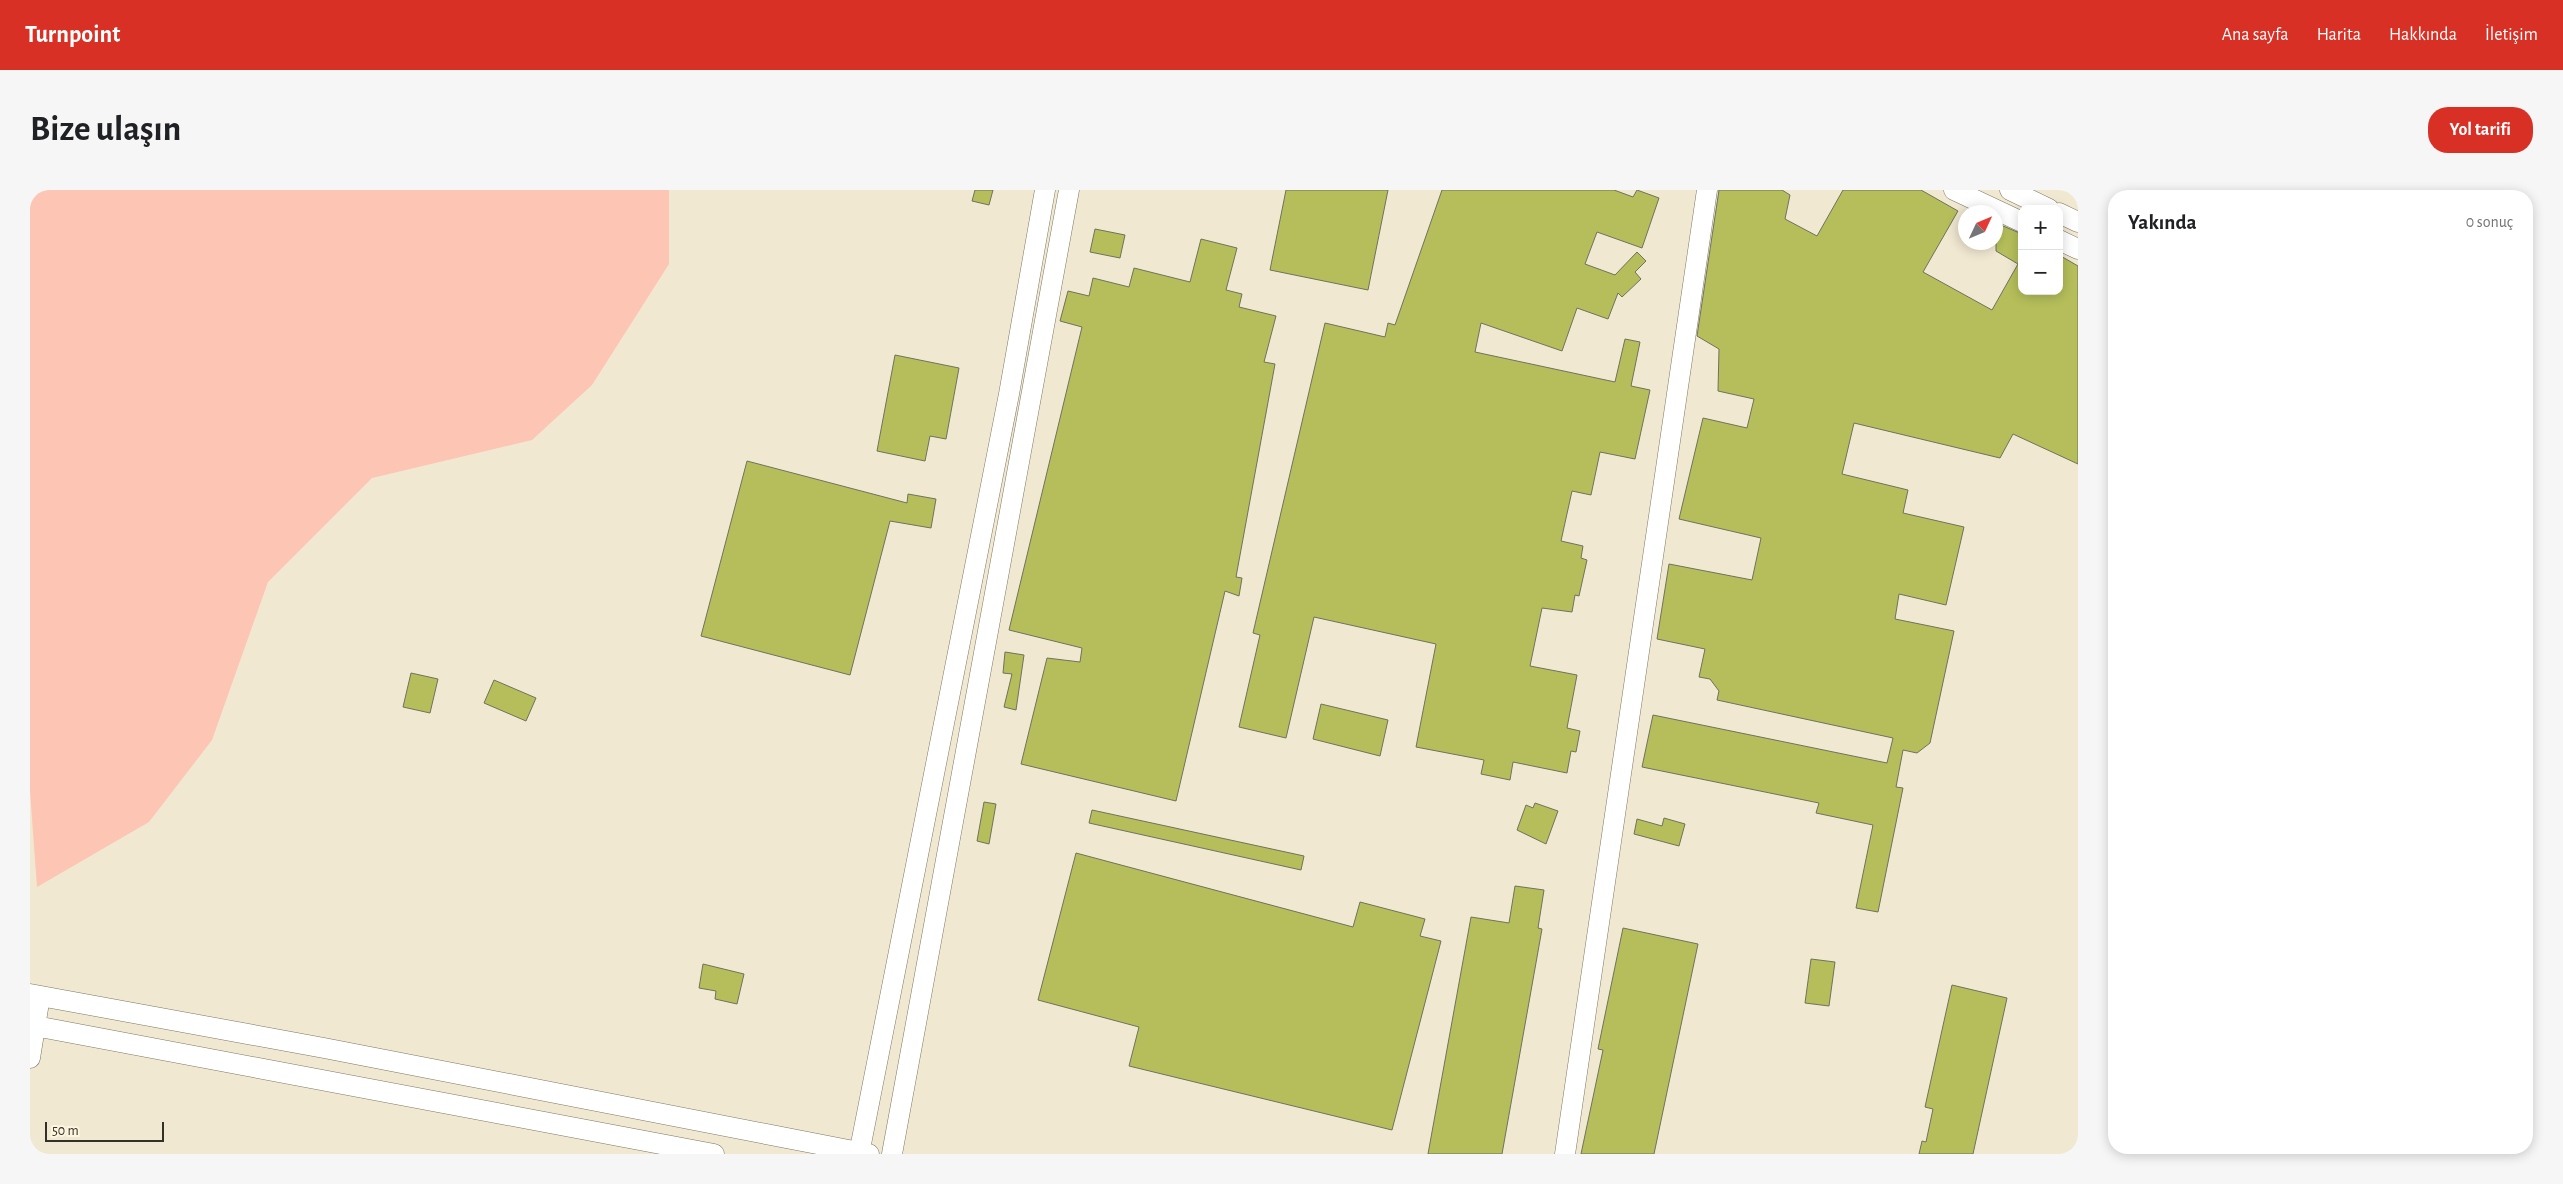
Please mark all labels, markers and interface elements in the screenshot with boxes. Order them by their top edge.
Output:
text: Turnpoint [25,23,120,47]
text: Ana sayfa [2222,26,2289,44]
text: Harita [2317,26,2361,44]
text: Hakkında [2389,26,2457,44]
text: İletişim [2485,26,2538,44]
button: Yol tarifi [2428,107,2533,153]
text: Bize ulaşın [30,112,181,147]
north arrow [1958,205,2003,250]
map controls [2018,205,2063,295]
button: + [2018,205,2063,250]
text: Yakında [2128,212,2197,233]
text: 0 sonuç [2466,214,2513,230]
button: − [2018,250,2063,295]
scale bar [45,1119,164,1142]
text: 50 m [52,1124,79,1138]

